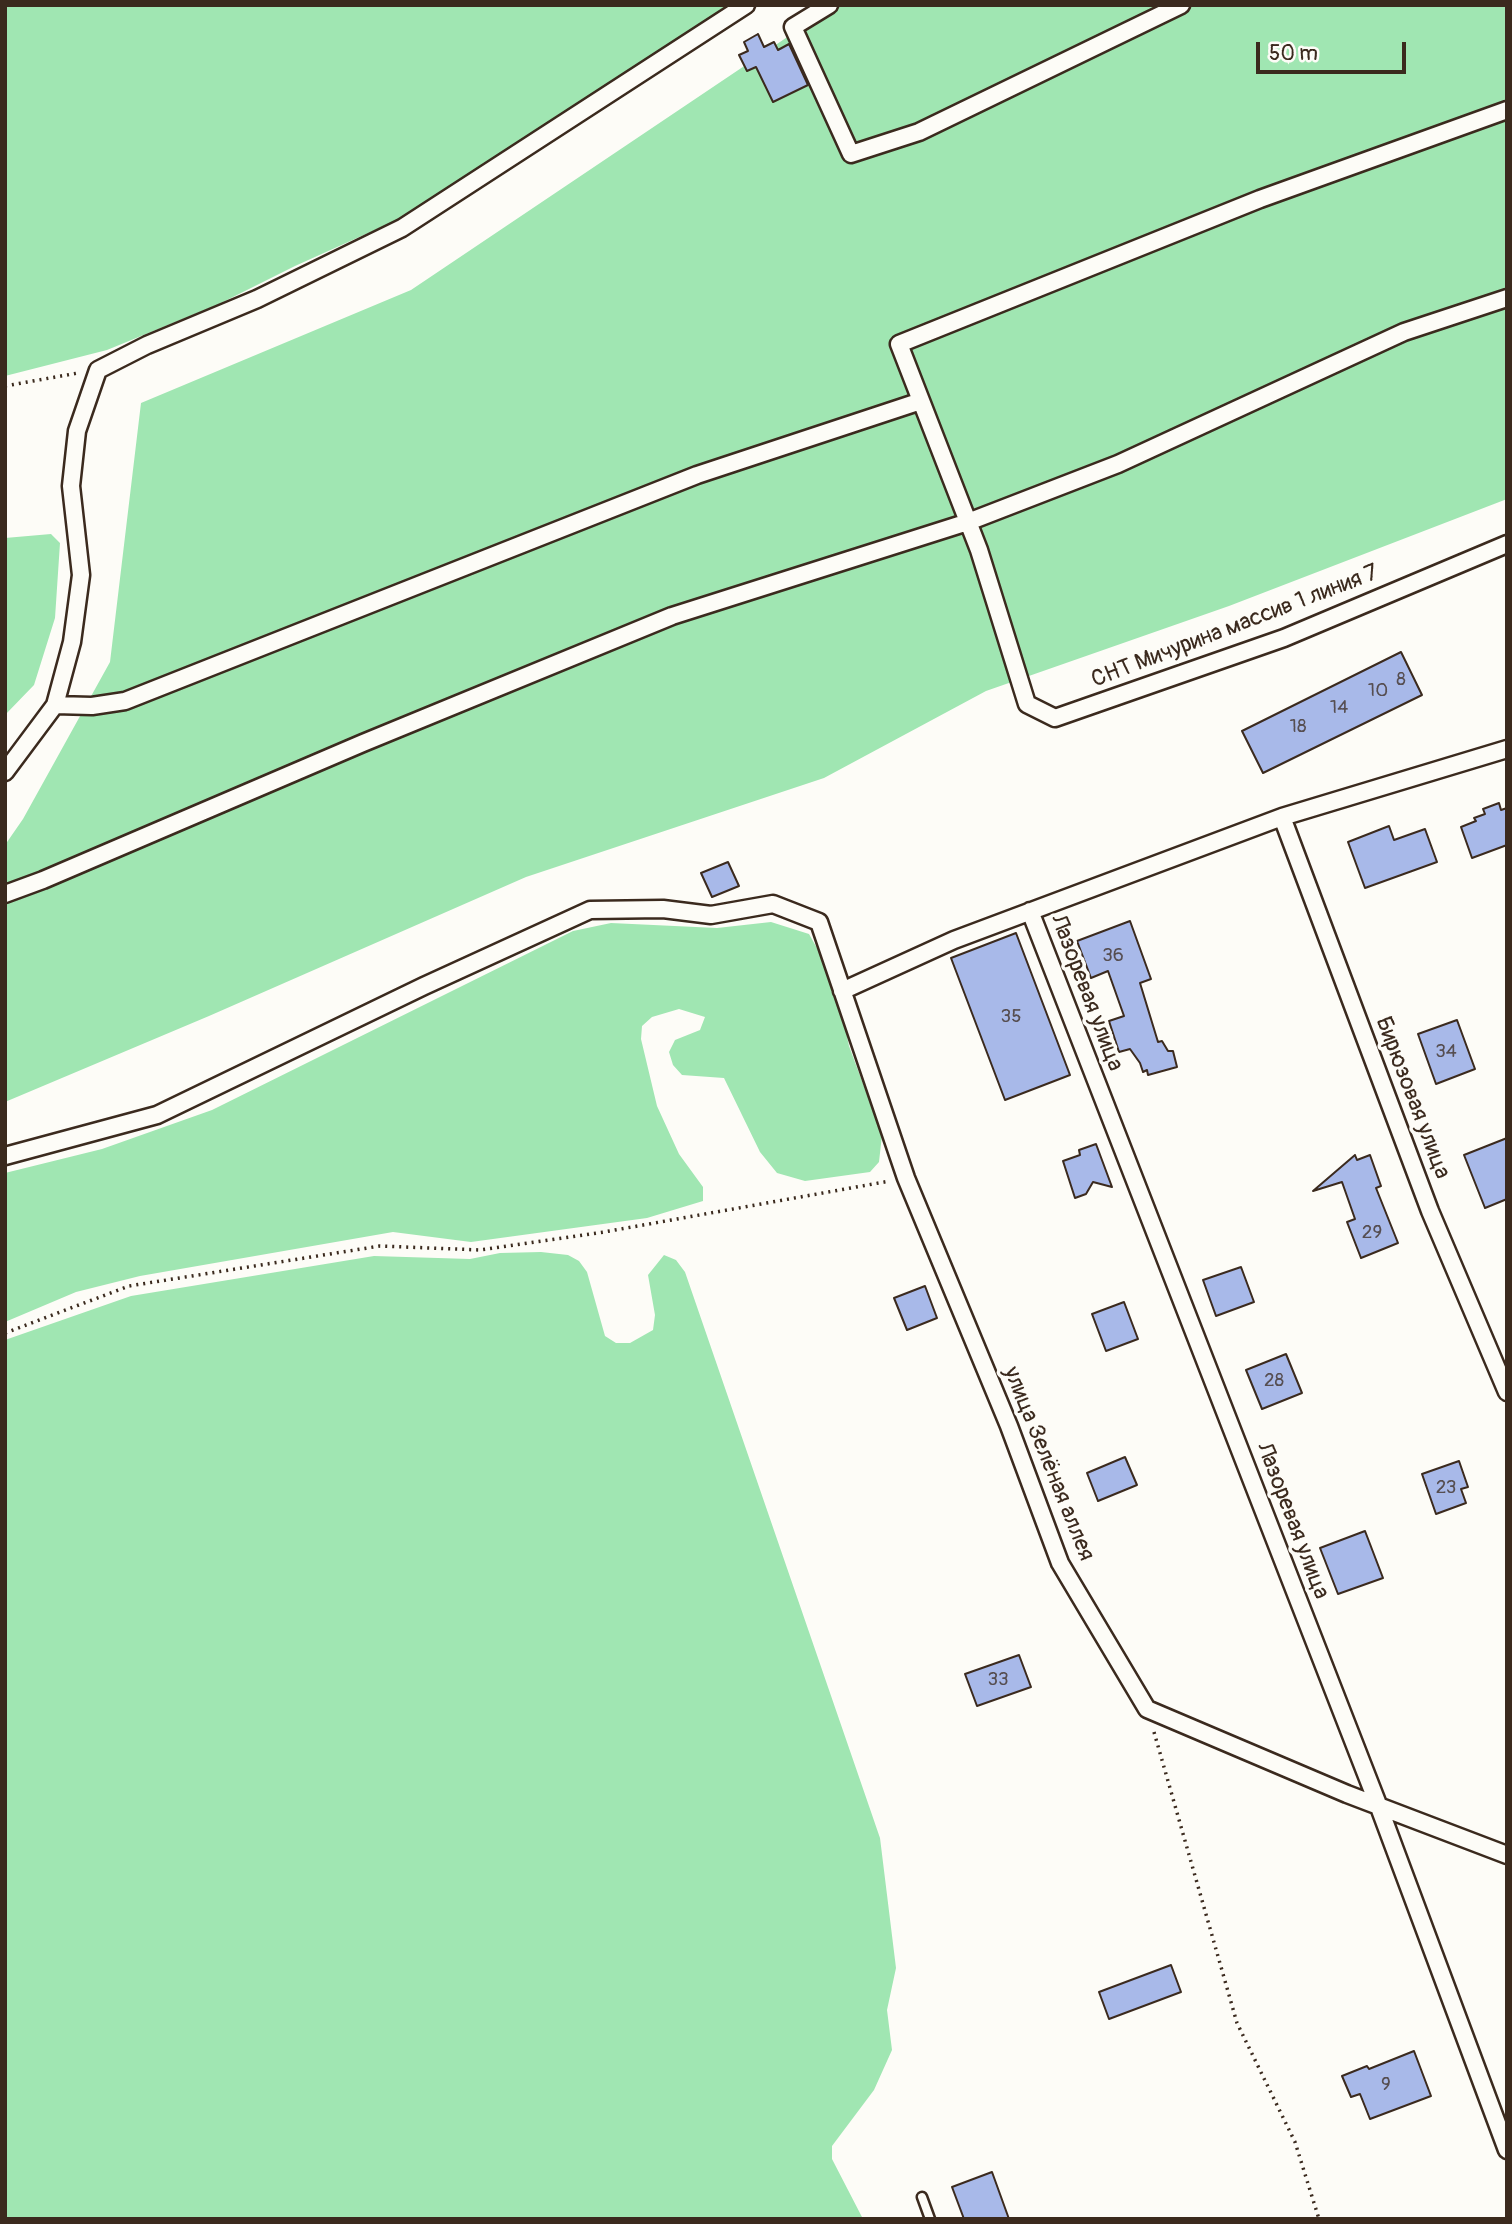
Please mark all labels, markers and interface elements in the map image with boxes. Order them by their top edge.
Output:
scale bar [1260,28,1410,72]
text: 50 m [1269,40,1318,67]
street label: СНТ Мичурина массив 1 линия 7 [1088,560,1382,694]
house number: 8 [1396,669,1406,691]
house number: 10 [1368,680,1388,702]
house number: 14 [1330,697,1348,719]
house number: 18 [1289,716,1307,738]
street label: Лазоревая улица [1044,911,1128,1075]
house number: 36 [1102,945,1124,967]
house number: 35 [1001,1006,1021,1028]
street label: Бирюзовая улица [1368,1013,1456,1183]
house number: 34 [1435,1041,1457,1063]
house number: 29 [1362,1222,1382,1244]
street label: улица Зелёная аллея [996,1363,1100,1565]
house number: 28 [1264,1370,1284,1392]
street label: Лазоревая улица [1250,1439,1334,1603]
house number: 23 [1436,1477,1456,1499]
house number: 33 [987,1669,1009,1691]
house number: 9 [1381,2074,1391,2096]

